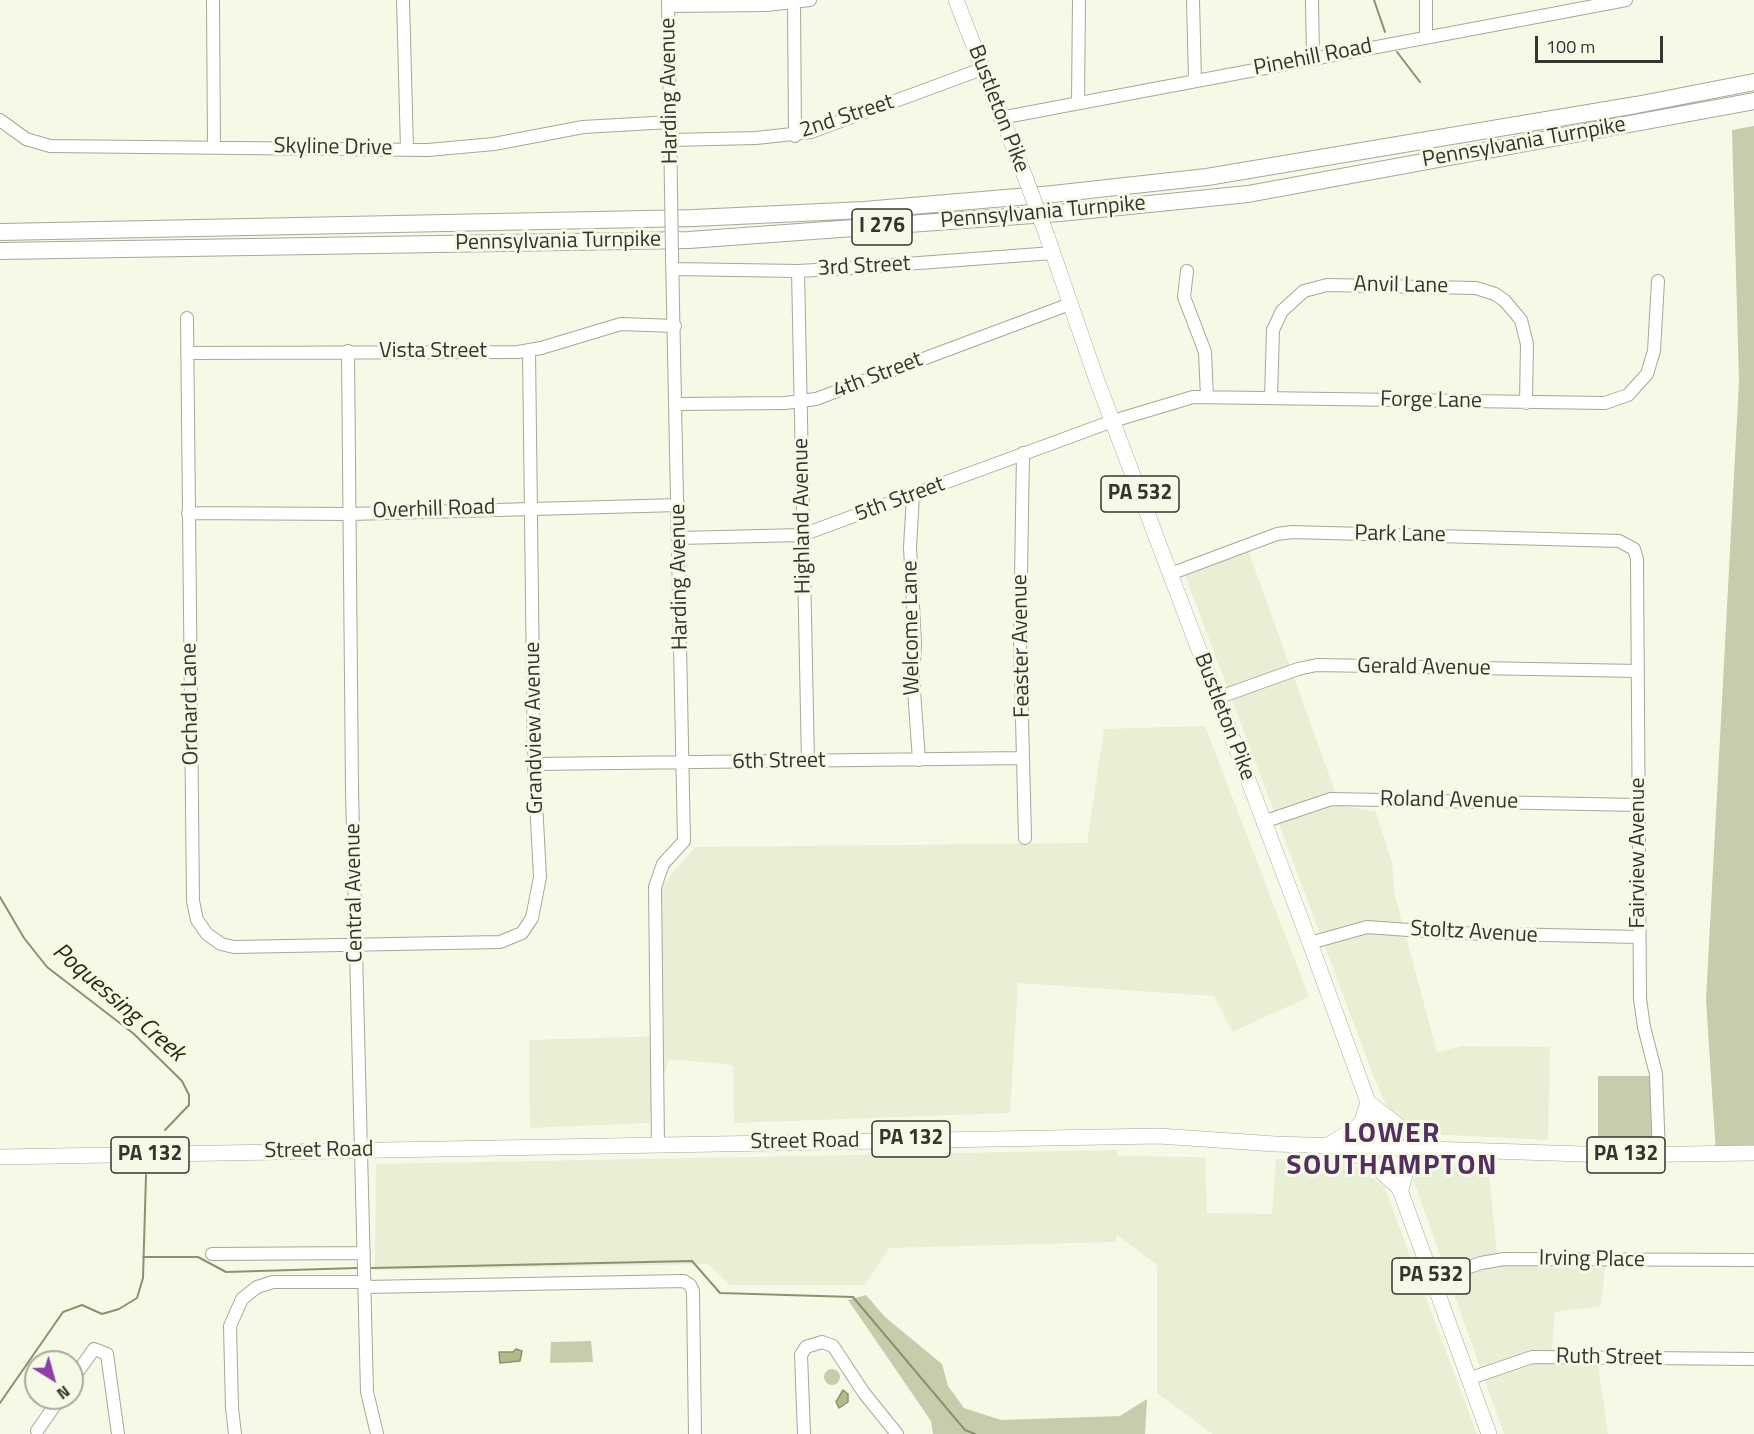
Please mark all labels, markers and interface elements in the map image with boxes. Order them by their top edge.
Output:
street label: Harding Avenue [656,18,684,164]
scale bar [1538,24,1666,62]
text: 100 m [1546,33,1595,60]
street label: Pinehill Road [1252,34,1374,82]
street label: Bustleton Pike [962,41,1034,177]
street label: 2nd Street [797,89,897,145]
street label: Pennsylvania Turnpike [1420,112,1628,174]
street label: Skyline Drive [273,134,393,162]
street label: Pennsylvania Turnpike [939,191,1147,235]
road number: I 276 [852,209,912,245]
street label: Pennsylvania Turnpike [455,227,661,257]
street label: 3rd Street [817,251,911,283]
street label: Anvil Lane [1353,272,1449,300]
street label: Vista Street [379,339,487,365]
street label: 4th Street [830,347,926,405]
street label: Forge Lane [1380,387,1482,415]
street label: Highland Avenue [788,438,818,594]
street label: 5th Street [852,472,948,528]
road number: PA 532 [1101,476,1179,512]
street label: Overhill Road [372,495,496,525]
street label: Harding Avenue [666,504,694,650]
street label: Park Lane [1354,521,1446,549]
street label: Welcome Lane [898,560,926,696]
street label: Feaster Avenue [1008,574,1036,718]
street label: Orchard Lane [177,642,205,766]
street label: Grandview Avenue [520,642,550,814]
street label: Bustleton Pike [1188,649,1260,785]
street label: Gerald Avenue [1357,654,1491,682]
street label: 6th Street [732,748,826,776]
street label: Fairview Avenue [1626,777,1652,929]
street label: Roland Avenue [1380,787,1518,815]
street label: Central Avenue [341,823,369,963]
street label: Stoltz Avenue [1410,916,1538,950]
water label: Poquessing Creek [46,938,190,1068]
district label: LOWER SOUTHAMPTON [1286,1118,1498,1184]
road number: PA 132 [872,1121,950,1157]
street label: Street Road [750,1128,860,1156]
road number: PA 132 [111,1137,189,1173]
street label: Street Road [264,1137,374,1165]
road number: PA 132 [1587,1137,1665,1173]
street label: Irving Place [1539,1246,1645,1274]
road number: PA 532 [1392,1258,1470,1294]
street label: Ruth Street [1556,1344,1662,1372]
north arrow [24,1350,84,1410]
text: N [52,1380,75,1406]

